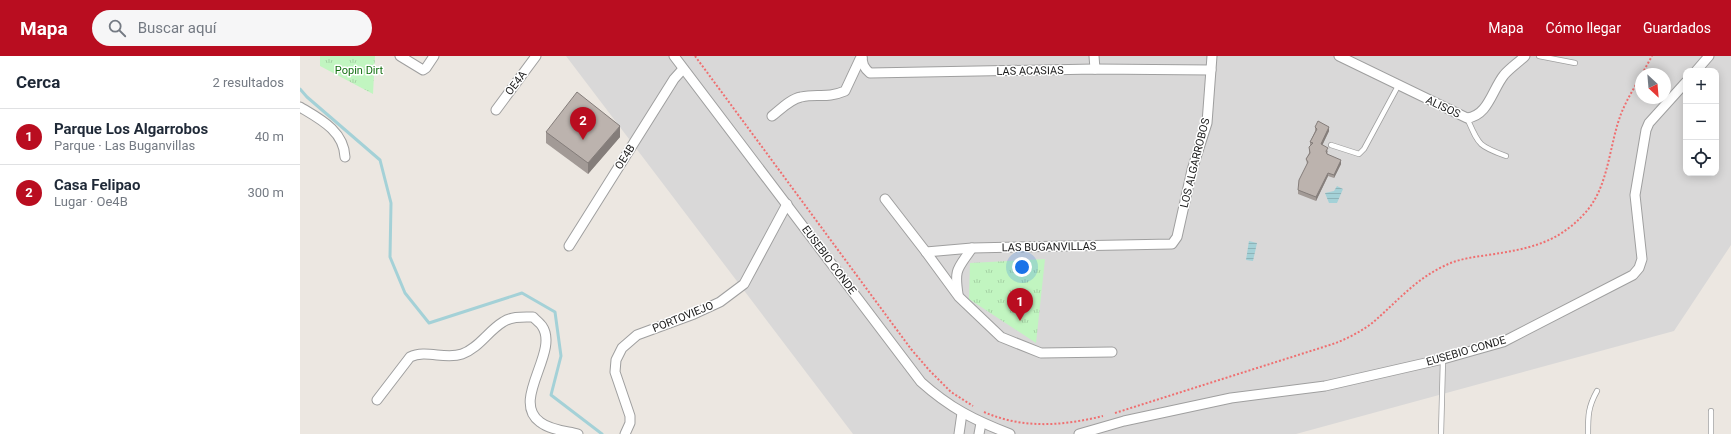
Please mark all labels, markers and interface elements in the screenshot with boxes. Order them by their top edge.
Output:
search box [92,10,372,46]
text: Mapa [20,17,68,40]
icon: search [106,17,128,39]
text: Buscar aquí [138,19,217,37]
text: Mapa [1488,20,1524,36]
text: Cómo llegar [1546,20,1621,36]
text: Guardados [1643,20,1711,36]
park label: Popin Dirt [335,64,384,77]
street label: LAS ACASIAS [996,64,1064,78]
street label: OE4A [503,68,530,98]
north arrow [1635,68,1671,104]
map controls [1683,68,1719,176]
button: + [1683,68,1719,104]
text: Cerca [16,72,60,92]
text: 2 resultados [212,75,284,90]
street label: ALISOS [1424,93,1463,121]
button: − [1683,104,1719,140]
pin: 2 [570,107,596,140]
street label: LOS ALGARROBOS [1178,116,1213,209]
text: Parque Los Algarrobos [54,120,208,138]
text: 1 [25,129,33,144]
text: 40 m [255,129,284,144]
text: Parque · Las Buganvillas [54,138,195,153]
button: locate [1683,140,1719,176]
street label: OE4B [612,142,638,172]
text: Casa Felipao [54,176,140,194]
text: 2 [25,185,33,200]
text: 300 m [247,185,284,200]
text: Lugar · Oe4B [54,194,128,209]
street label: EUSEBIO CONDE [799,223,859,297]
street label: LAS BUGANVILLAS [1002,240,1097,254]
your location [1012,257,1032,277]
pin: 1 [1007,288,1033,321]
street label: PORTOVIEJO [651,299,715,335]
street label: EUSEBIO CONDE [1425,333,1507,369]

